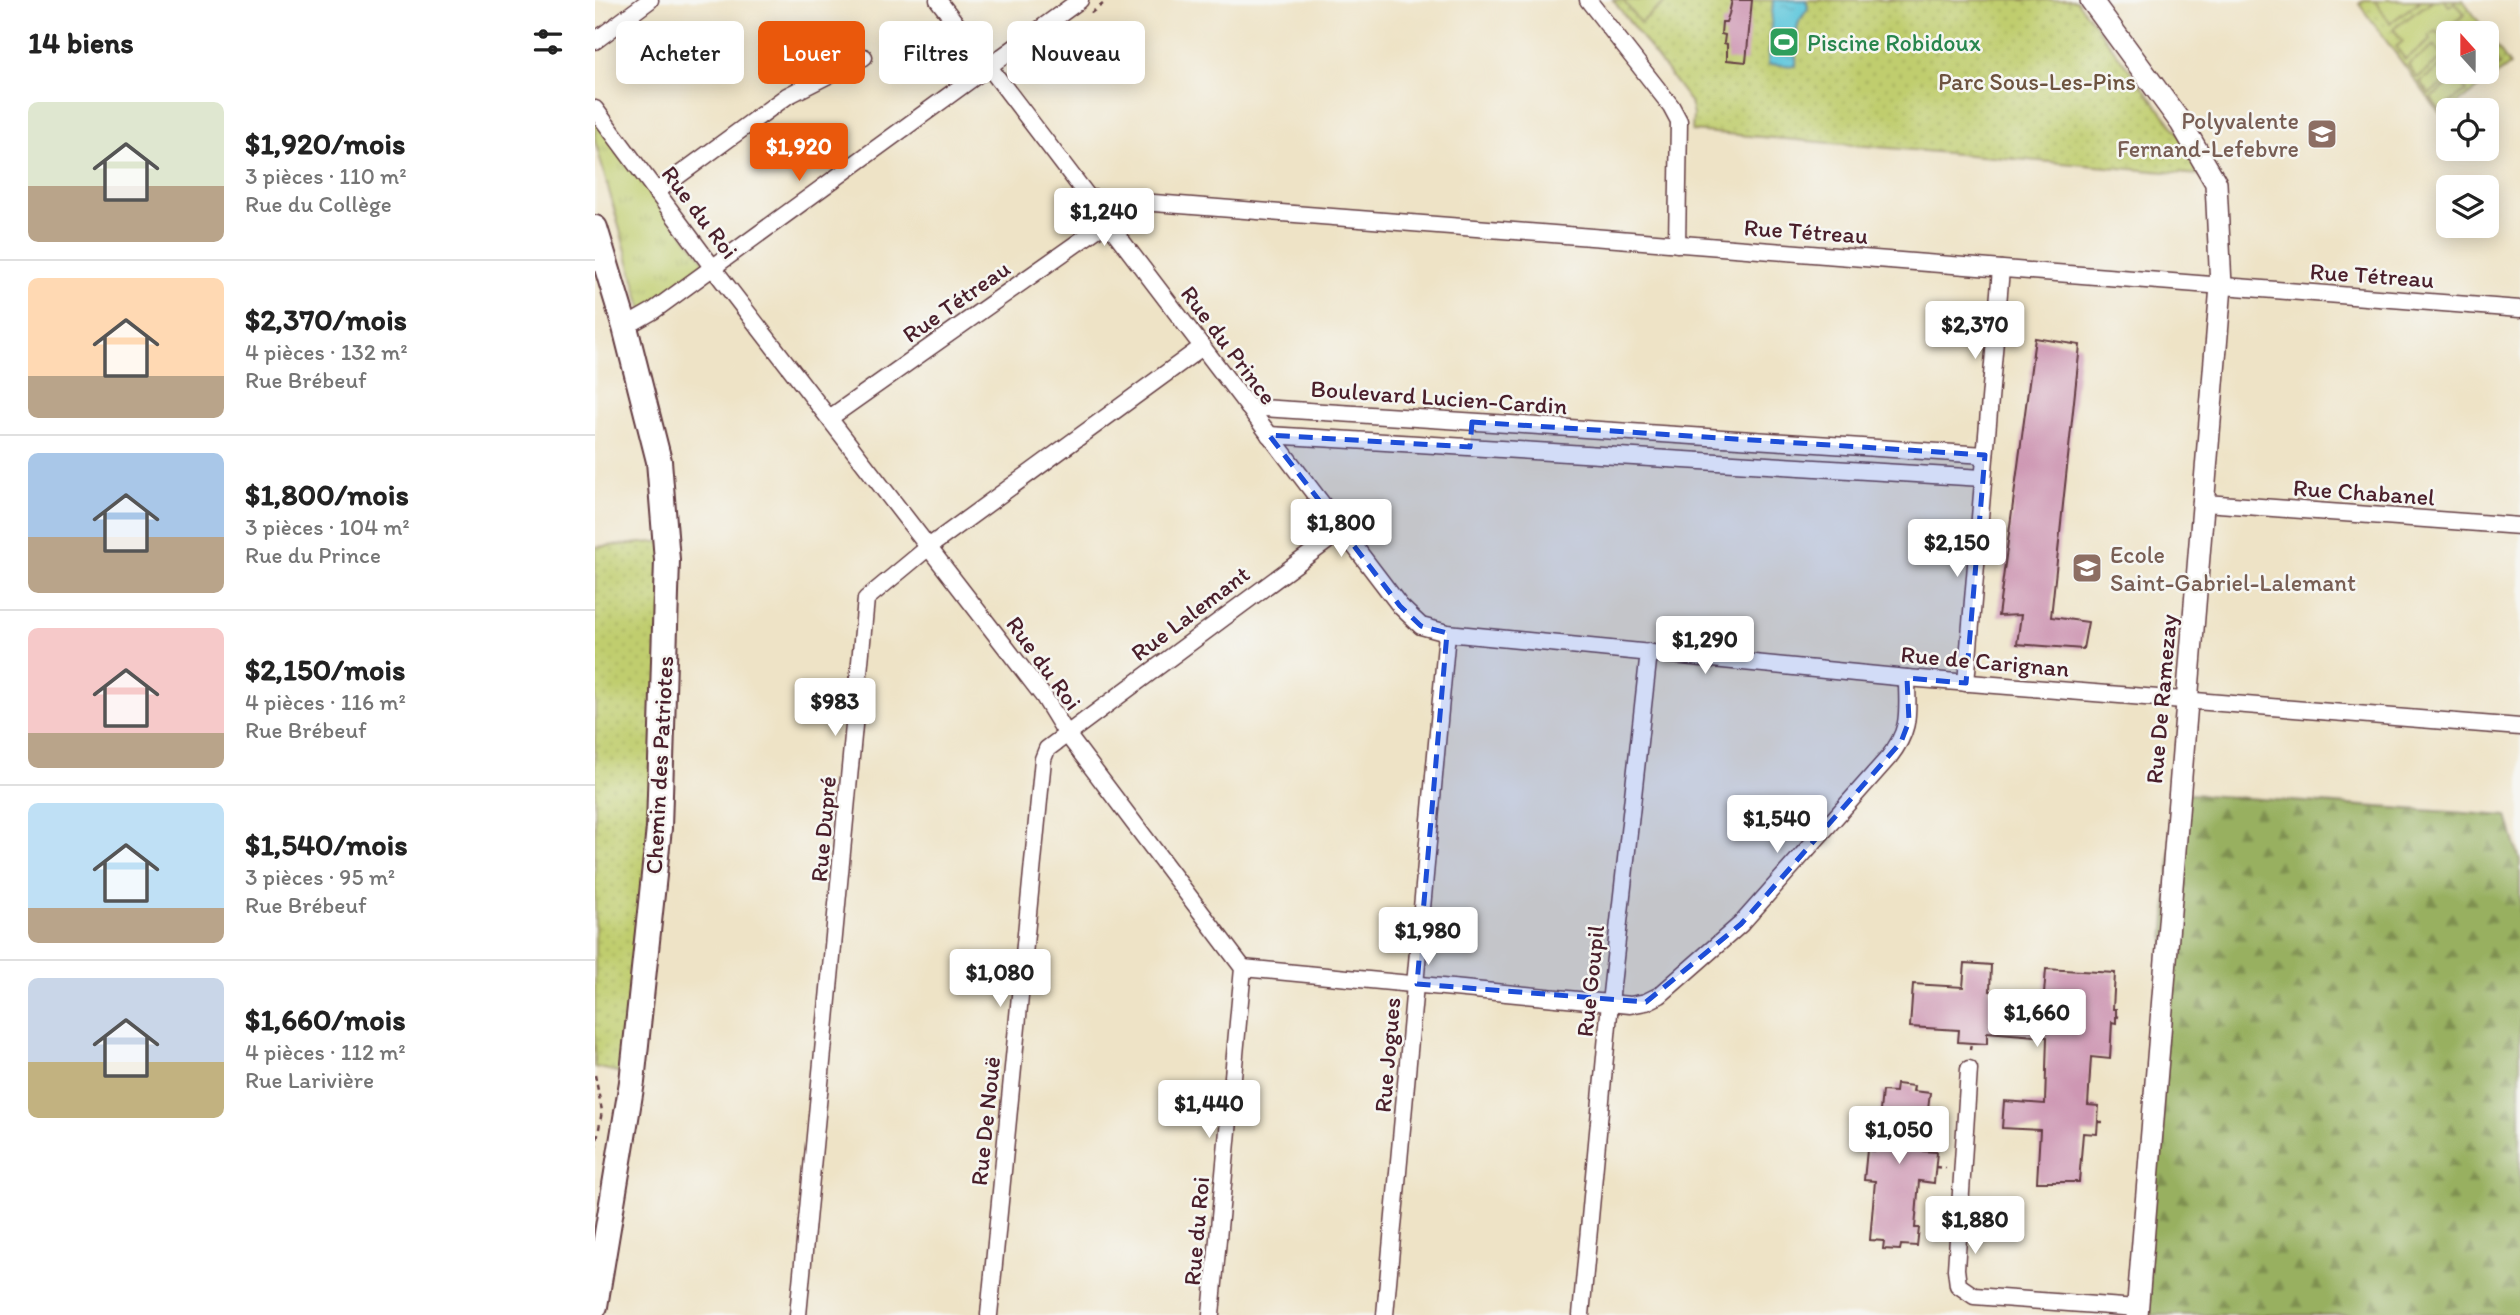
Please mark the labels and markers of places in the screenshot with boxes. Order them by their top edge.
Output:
sports icon: Piscine Robidoux [1767,25,1801,59]
place label: Piscine Robidoux [1807,28,1981,57]
place label: Polyvalente Fernand-Lefebvre [2117,106,2299,163]
school or university icon: Polyvalente Fernand-Lefebvre [2305,117,2339,151]
pin: $1,920 [742,124,856,183]
pin: $1,240 [1047,188,1161,248]
pin: $2,370 [1918,302,2032,361]
pin: $1,800 [1284,500,1398,559]
pin: $2,150 [1900,520,2014,579]
place label: Ecole Saint-Gabriel-Lalemant [2110,540,2356,597]
school or university icon: Ecole Saint-Gabriel-Lalemant [2070,551,2104,585]
pin: $1,290 [1648,616,1762,676]
pin: $983 [794,678,876,738]
pin: $1,540 [1720,796,1834,855]
pin: $1,980 [1371,908,1485,967]
pin: $1,080 [943,950,1057,1009]
pin: $1,660 [1980,990,2094,1049]
pin: $1,440 [1152,1080,1266,1140]
pin: $1,050 [1842,1106,1956,1166]
pin: $1,880 [1918,1196,2032,1256]

